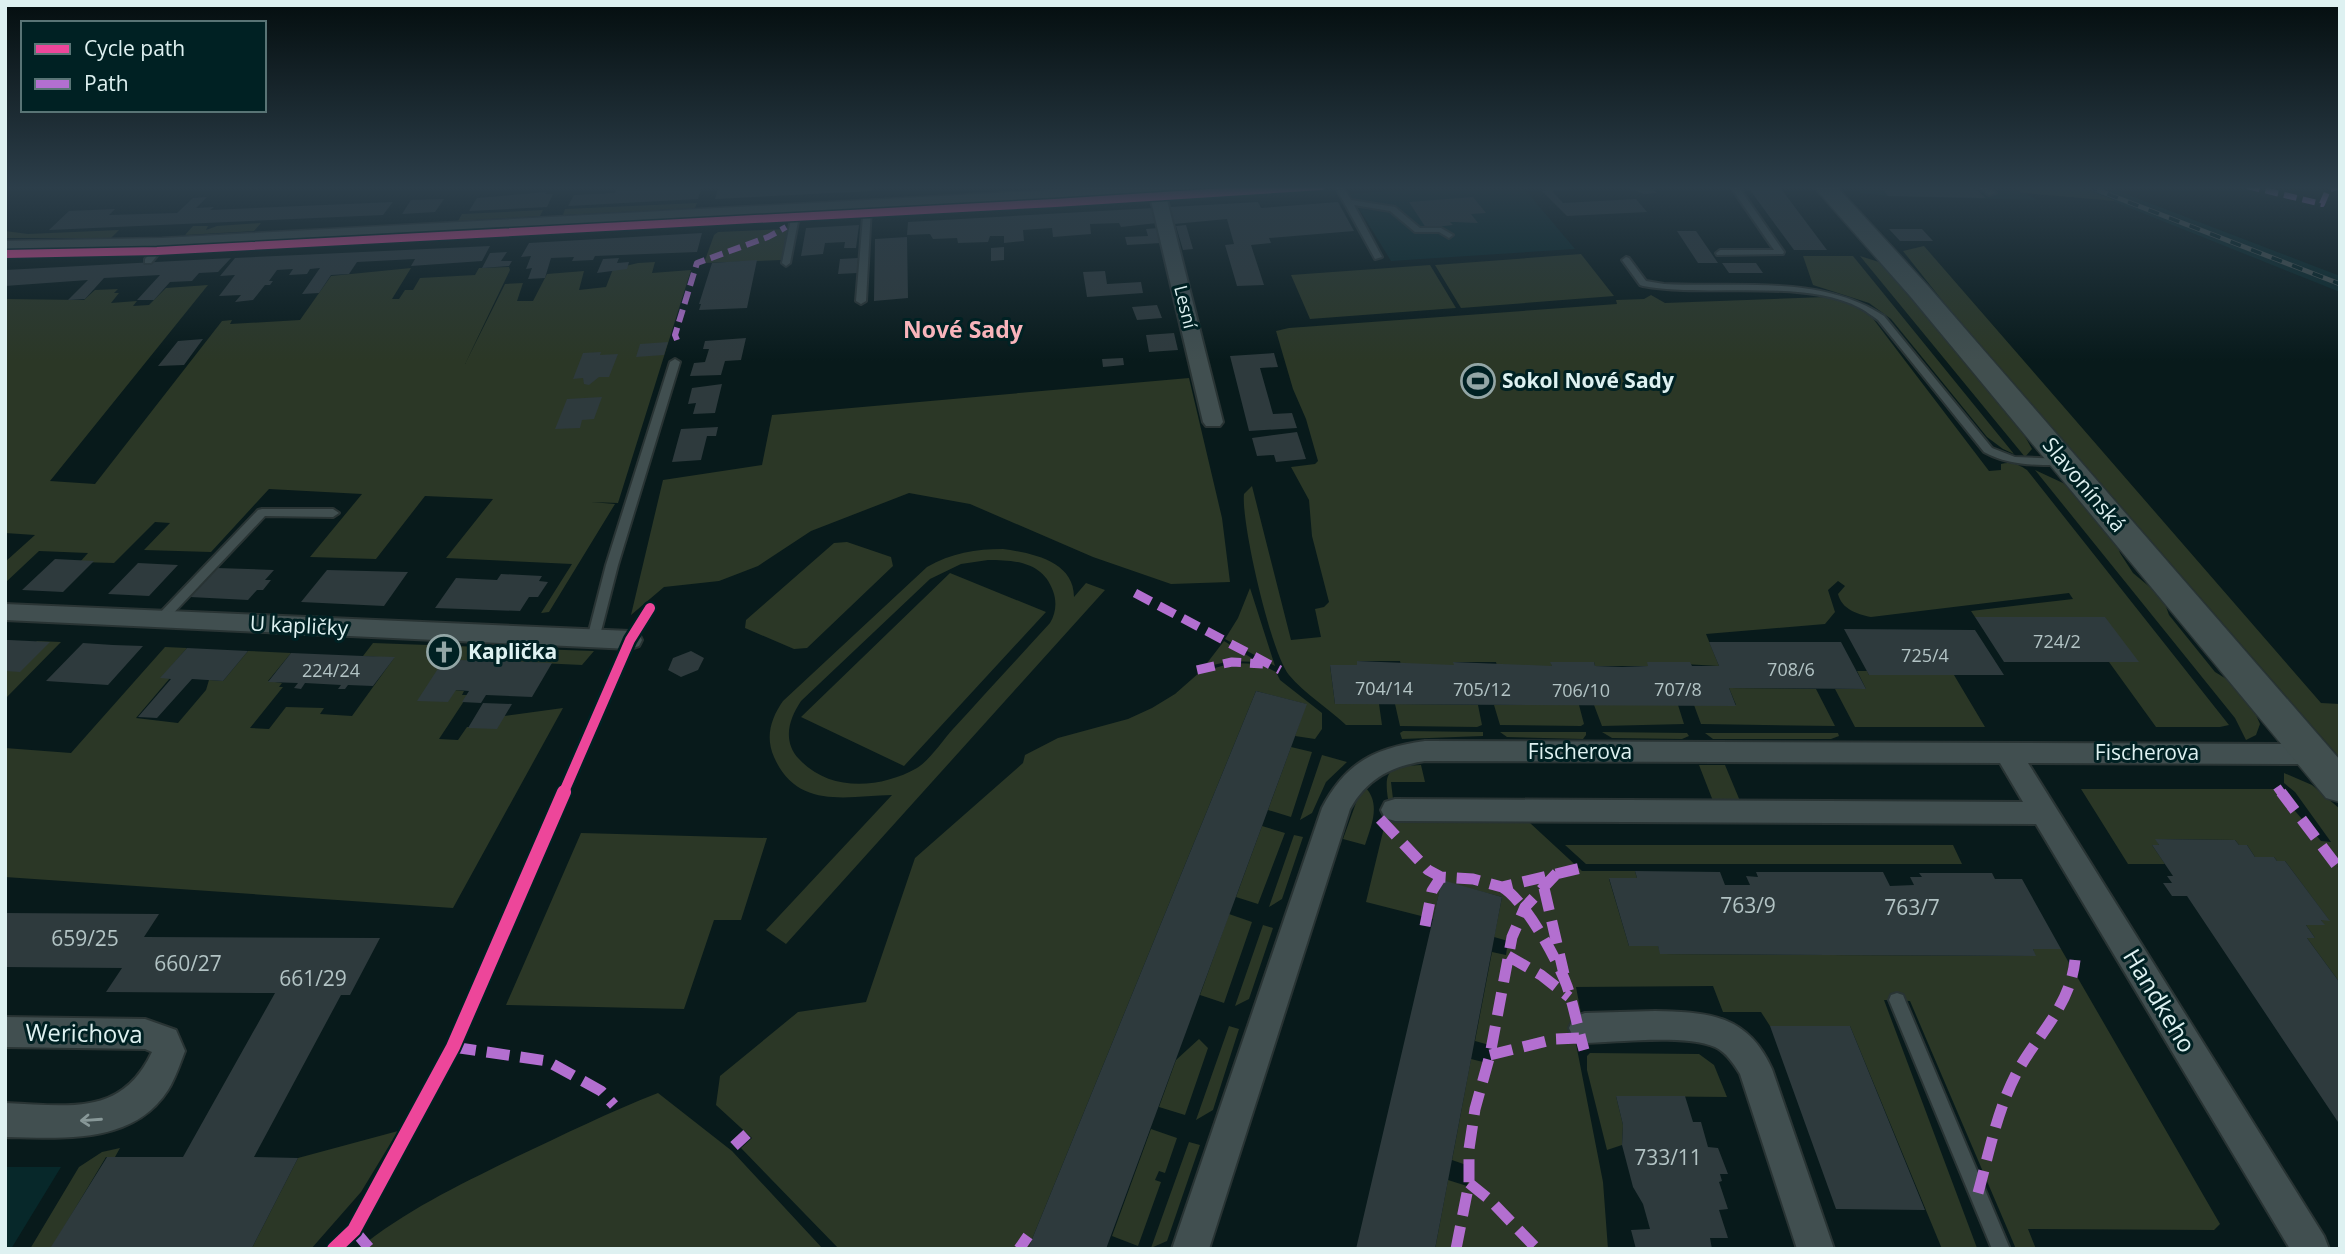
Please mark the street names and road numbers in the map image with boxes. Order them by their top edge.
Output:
street label: Lesní [1169,283,1203,331]
street label: Slavonínská [2037,431,2133,538]
street label: U kapličky [249,608,349,642]
street label: Fischerova [1528,737,1632,765]
street label: Fischerova [2095,738,2199,766]
street label: Handkeho [2116,942,2204,1058]
street label: Werichova [25,1015,143,1050]

